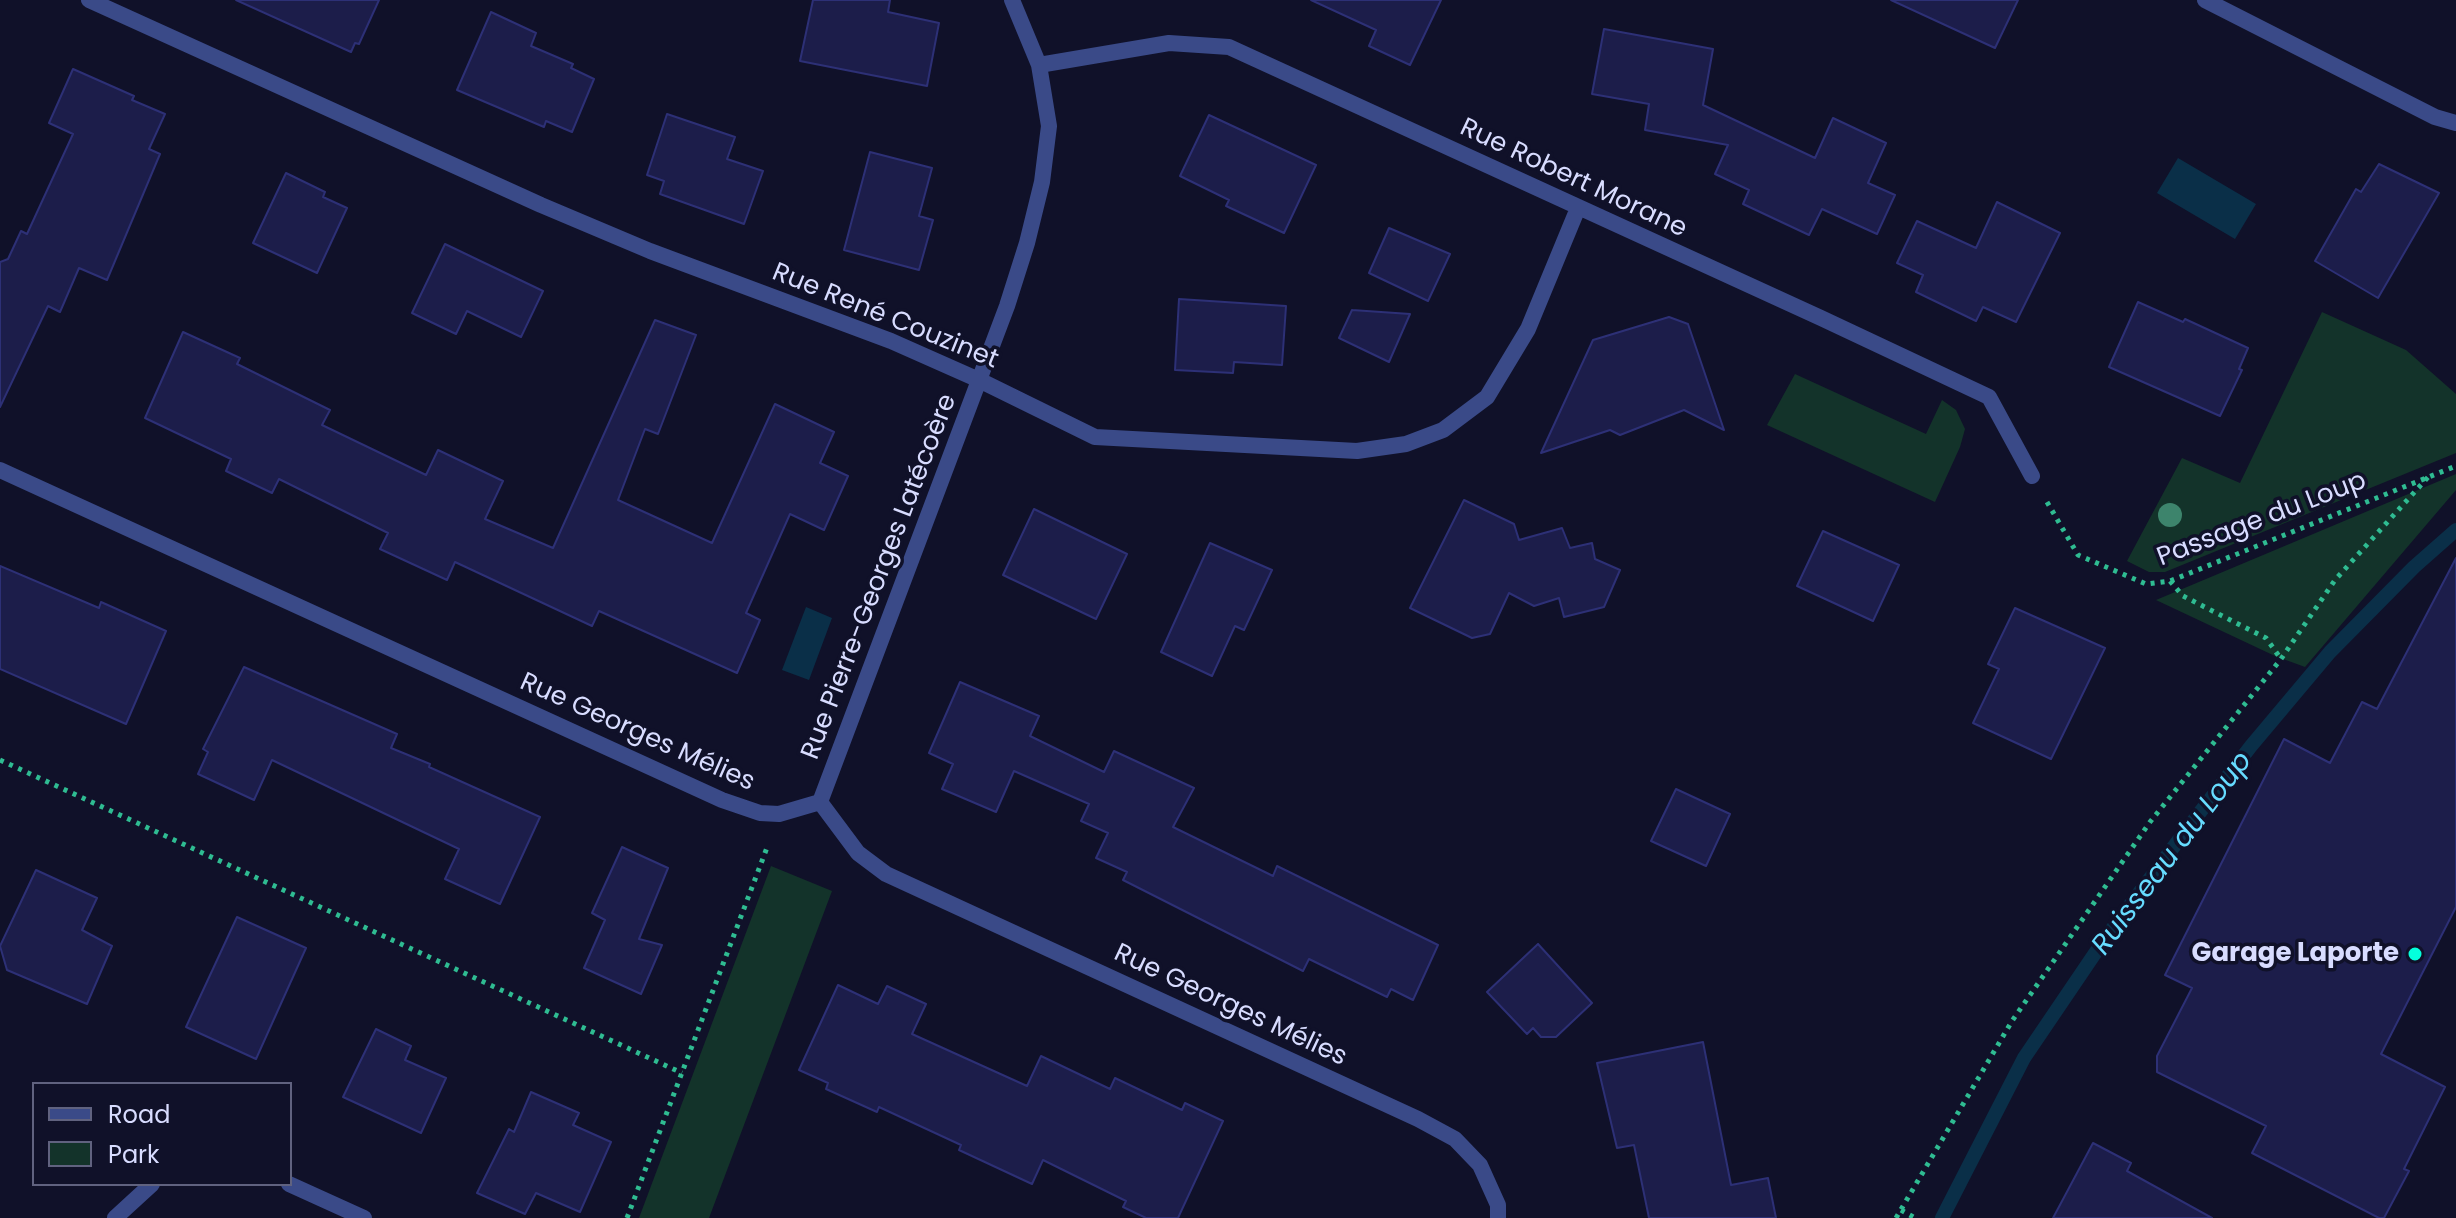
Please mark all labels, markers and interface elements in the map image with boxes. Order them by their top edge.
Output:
street label: Rue Robert Morane [1455,113,1691,245]
street label: Rue René Couzinet [767,257,1003,377]
street label: Rue Pierre-Georges Latécoère [796,390,964,764]
street label: Passage du Loup [2153,466,2371,574]
street label: Rue Georges Mélies [515,667,759,799]
water label: Ruisseau du Loup [2086,746,2260,962]
street label: Rue Georges Mélies [1109,938,1351,1074]
place label: Garage Laporte [2192,938,2399,970]
marker: Garage Laporte [2406,945,2424,963]
legend [32,1082,292,1186]
text: Road [108,1098,170,1131]
text: Park [108,1138,159,1171]

